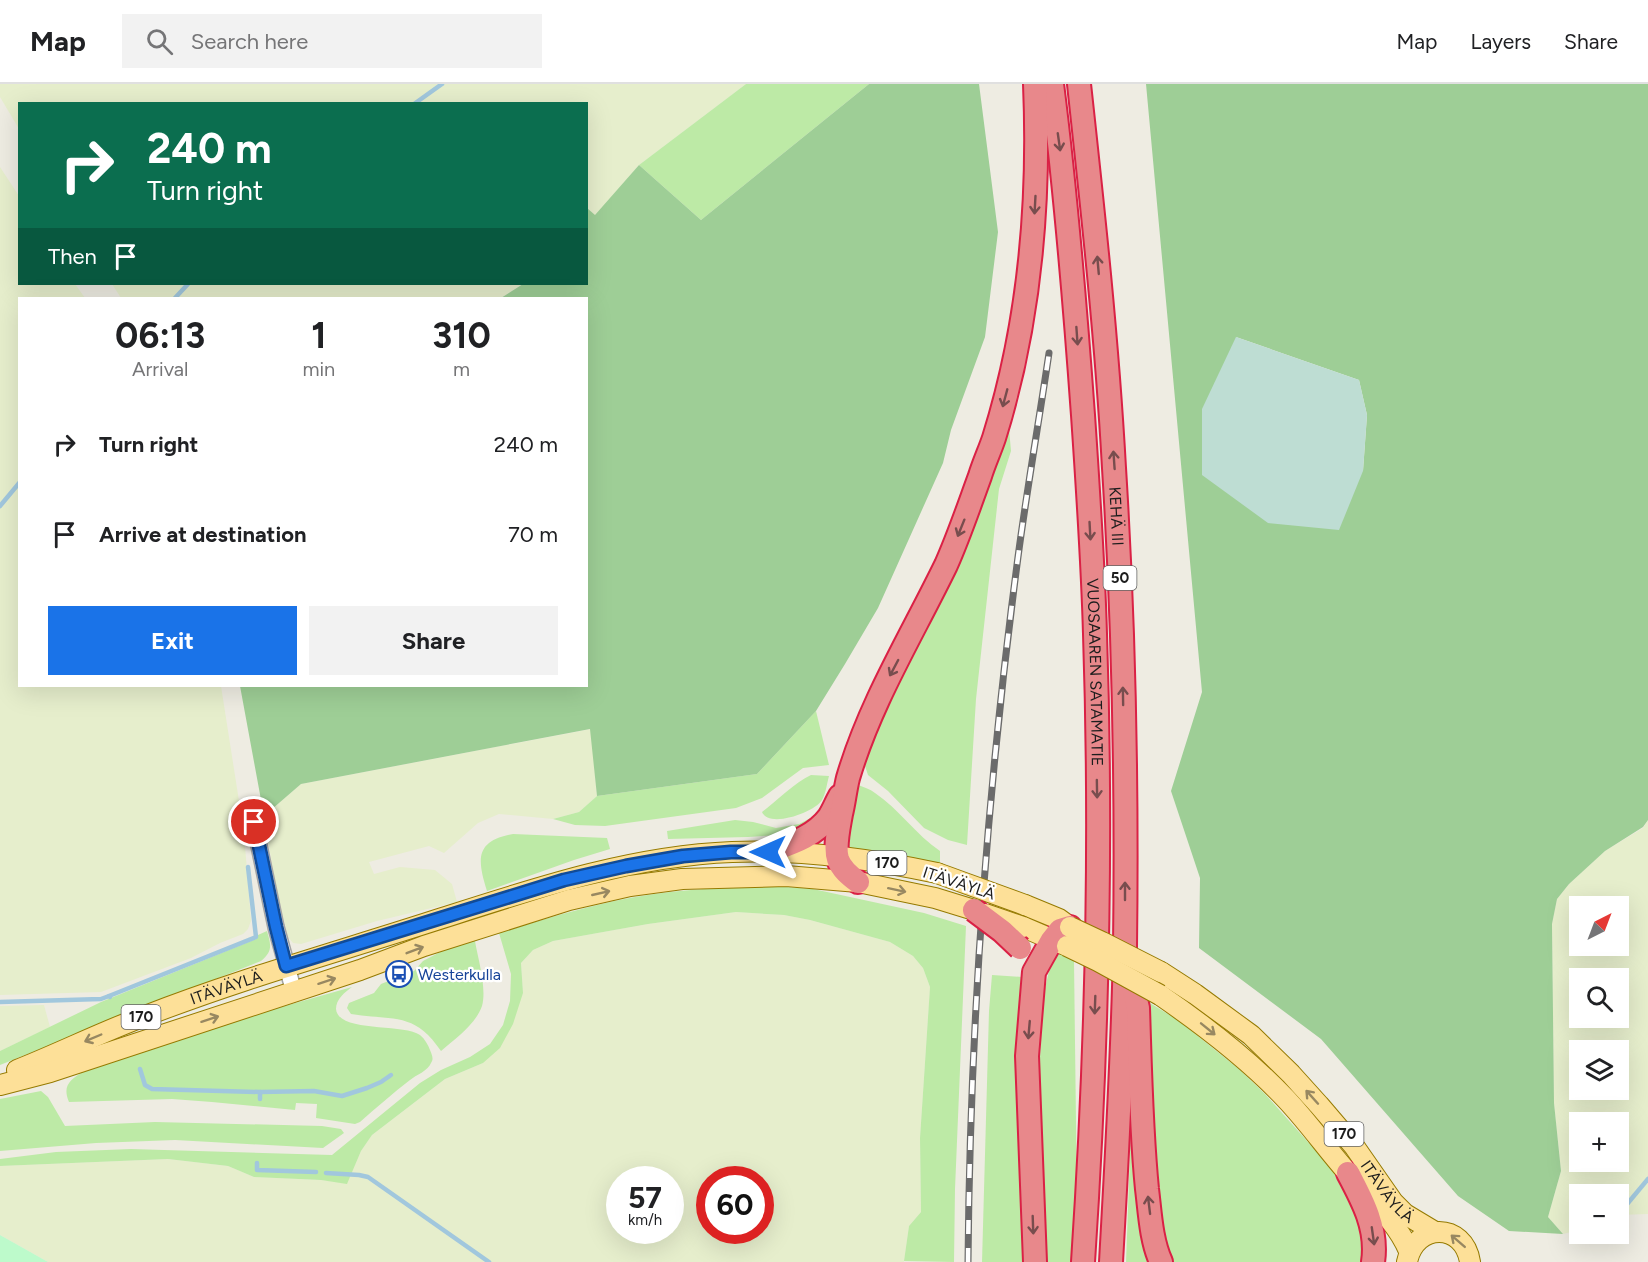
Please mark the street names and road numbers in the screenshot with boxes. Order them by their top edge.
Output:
street label: KEHÄ III [1106,486,1128,546]
road number: 50 [1104,566,1136,590]
street label: VUOSAAREN SATAMATIE [1083,578,1107,766]
road number: 170 [868,851,906,875]
street label: ITÄVÄYLÄ [921,862,998,904]
street label: ITÄVÄYLÄ [187,966,265,1008]
road number: 170 [122,1005,160,1029]
road number: 170 [1324,1122,1364,1146]
street label: ITÄVÄYLÄ [1357,1156,1418,1227]

